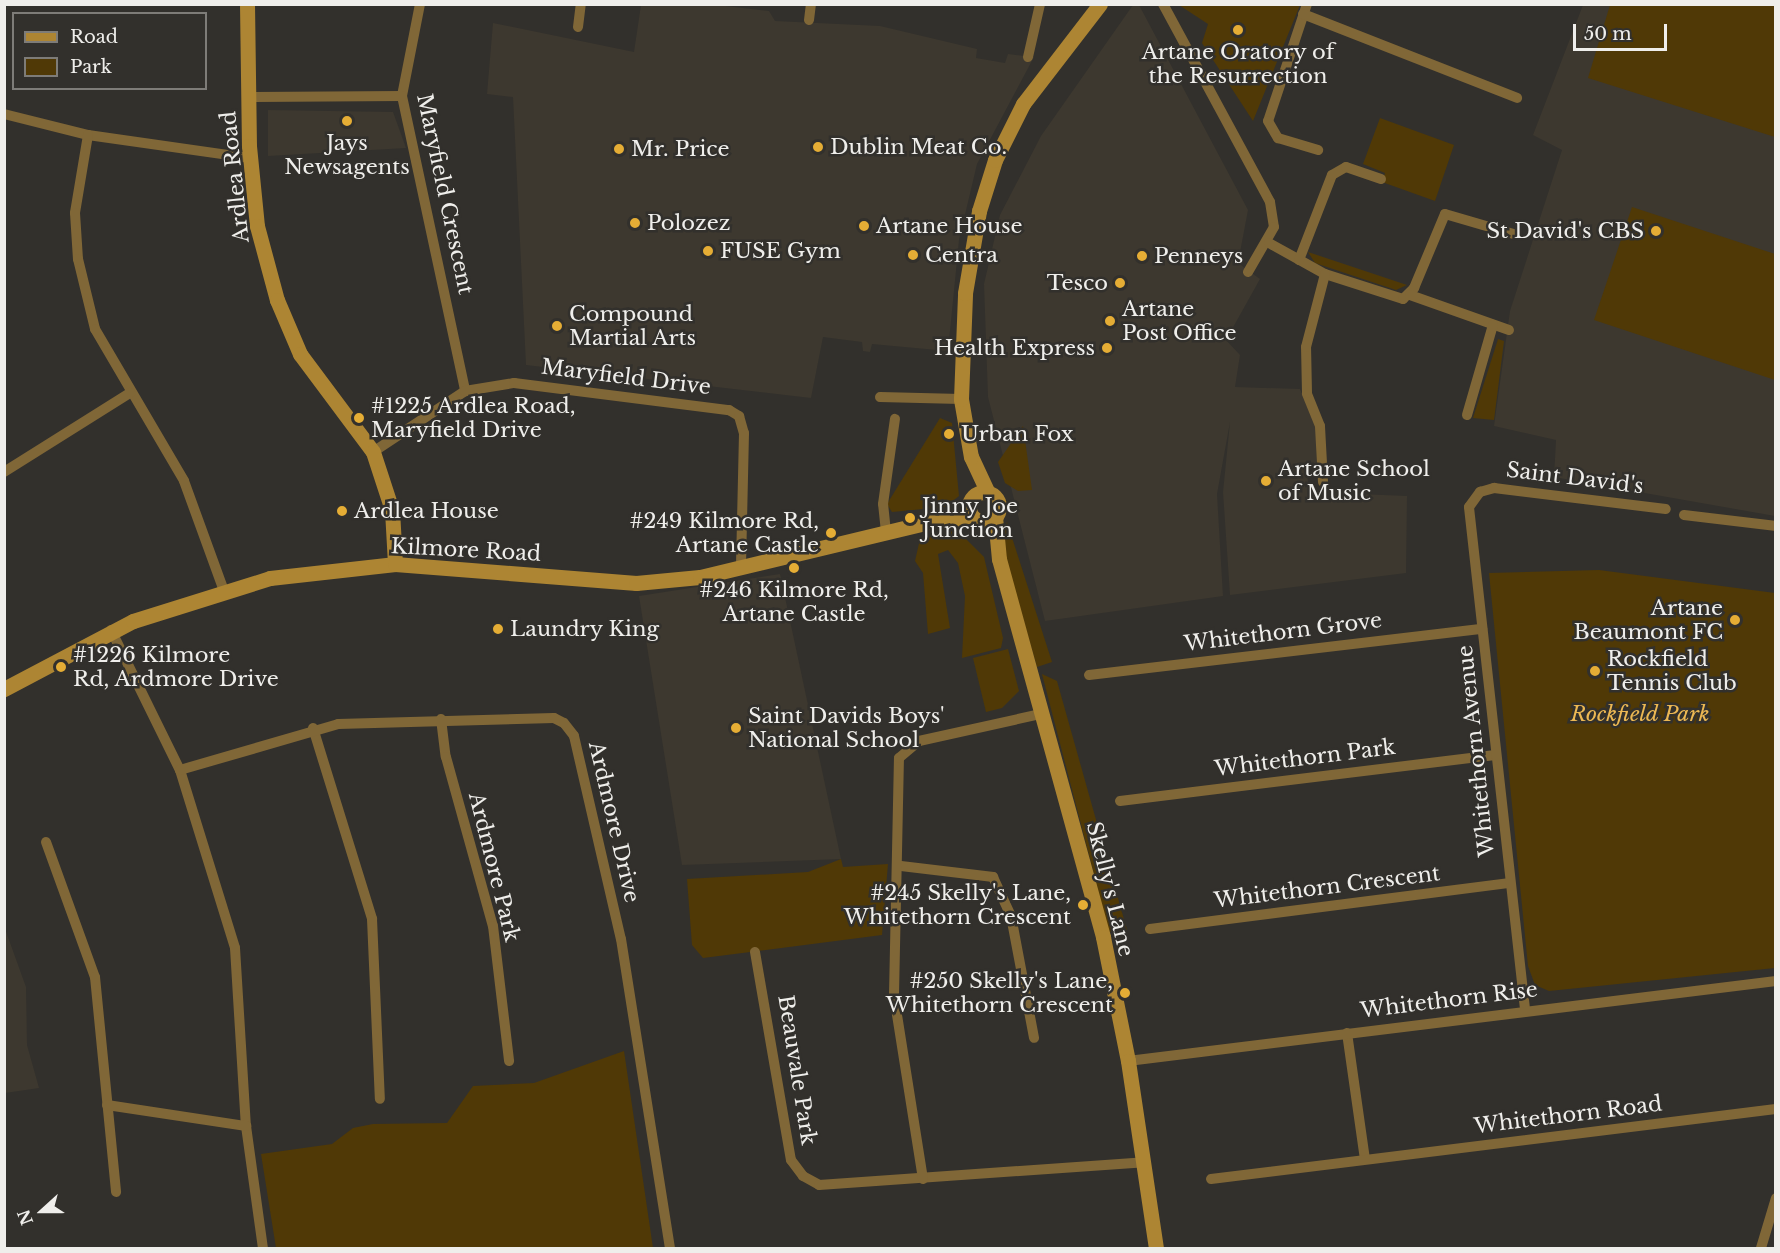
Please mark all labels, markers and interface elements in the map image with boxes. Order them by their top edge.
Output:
legend [12,12,207,90]
scale bar [1576,12,1670,50]
marker: Artane Oratory of the Resurrection [1231,23,1245,37]
text: 50 m [1584,23,1632,45]
text: Road [70,26,118,48]
place label: Artane Oratory of the Resurrection [1141,39,1335,89]
text: Park [70,56,112,78]
street label: Maryfield Crescent [411,91,479,297]
street label: Ardlea Road [216,110,254,244]
marker: Jays Newsagents [340,114,354,128]
place label: Jays Newsagents [284,130,410,180]
place label: Dublin Meat Co. [830,134,1007,160]
place label: Mr. Price [631,136,730,162]
marker: Dublin Meat Co. [811,140,825,154]
marker: Mr. Price [612,142,626,156]
place label: Polozez [647,210,730,236]
place label: Artane House [876,213,1023,239]
marker: Polozez [628,216,642,230]
place label: St David's CBS [1487,218,1644,244]
marker: Artane House [857,219,871,233]
marker: St David's CBS [1649,224,1663,238]
place label: FUSE Gym [720,238,841,264]
place label: Centra [925,242,998,268]
place label: Penneys [1154,243,1243,269]
marker: FUSE Gym [701,244,715,258]
marker: Centra [906,248,920,262]
marker: Penneys [1135,249,1149,263]
place label: Tesco [1047,270,1108,296]
marker: Tesco [1113,276,1127,290]
place label: Artane Post Office [1122,296,1237,346]
place label: Compound Martial Arts [569,301,697,351]
marker: Artane Post Office [1103,314,1117,328]
marker: Compound Martial Arts [550,319,564,333]
place label: Health Express [934,335,1095,361]
marker: Health Express [1100,341,1114,355]
street label: Maryfield Drive [540,354,712,400]
place label: #1225 Ardlea Road, Maryfield Drive [371,393,577,443]
marker: #1225 Ardlea Road, Maryfield Drive [352,411,366,425]
place label: Urban Fox [961,421,1074,447]
marker: Urban Fox [942,427,956,441]
place label: Artane School of Music [1278,456,1430,506]
street label: Saint David's [1505,457,1645,499]
marker: Artane School of Music [1259,474,1273,488]
place label: Jinny Joe Junction [922,493,1019,543]
place label: Ardlea House [354,498,499,524]
marker: Ardlea House [335,504,349,518]
place label: #249 Kilmore Rd, Artane Castle [630,508,819,558]
marker: Jinny Joe Junction [903,511,917,525]
marker: #249 Kilmore Rd, Artane Castle [824,526,838,540]
street label: Kilmore Road [390,533,542,567]
marker: #246 Kilmore Rd, Artane Castle [787,561,801,575]
place label: #246 Kilmore Rd, Artane Castle [699,577,889,627]
place label: Artane Beaumont FC [1574,595,1723,645]
street label: Whitethorn Grove [1183,607,1383,657]
marker: Artane Beaumont FC [1728,613,1742,627]
place label: Laundry King [510,616,660,642]
marker: Laundry King [491,622,505,636]
place label: #1226 Kilmore Rd, Ardmore Drive [73,642,280,692]
street label: Whitethorn Avenue [1452,644,1500,858]
place label: Rockfield Tennis Club [1607,646,1737,696]
marker: #1226 Kilmore Rd, Ardmore Drive [54,660,68,674]
marker: Rockfield Tennis Club [1588,664,1602,678]
park label: Rockfield Park [1570,701,1710,727]
place label: Saint Davids Boys' National School [748,703,944,753]
marker: Saint Davids Boys' National School [729,721,743,735]
street label: Whitethorn Park [1213,734,1397,782]
street label: Ardmore Drive [583,739,645,905]
street label: Ardmore Park [463,790,525,944]
street label: Skelly's Lane [1081,819,1139,959]
street label: Whitethorn Crescent [1213,861,1441,913]
place label: #245 Skelly's Lane, Whitethorn Crescent [844,880,1071,930]
marker: #245 Skelly's Lane, Whitethorn Crescent [1076,898,1090,912]
place label: #250 Skelly's Lane, Whitethorn Crescent [886,968,1113,1018]
street label: Whitethorn Rise [1359,977,1539,1023]
marker: #250 Skelly's Lane, Whitethorn Crescent [1118,986,1132,1000]
street label: Beauvale Park [773,993,821,1147]
street label: Whitethorn Road [1473,1091,1663,1139]
north arrow [12,1181,72,1241]
text: N [13,1207,37,1228]

